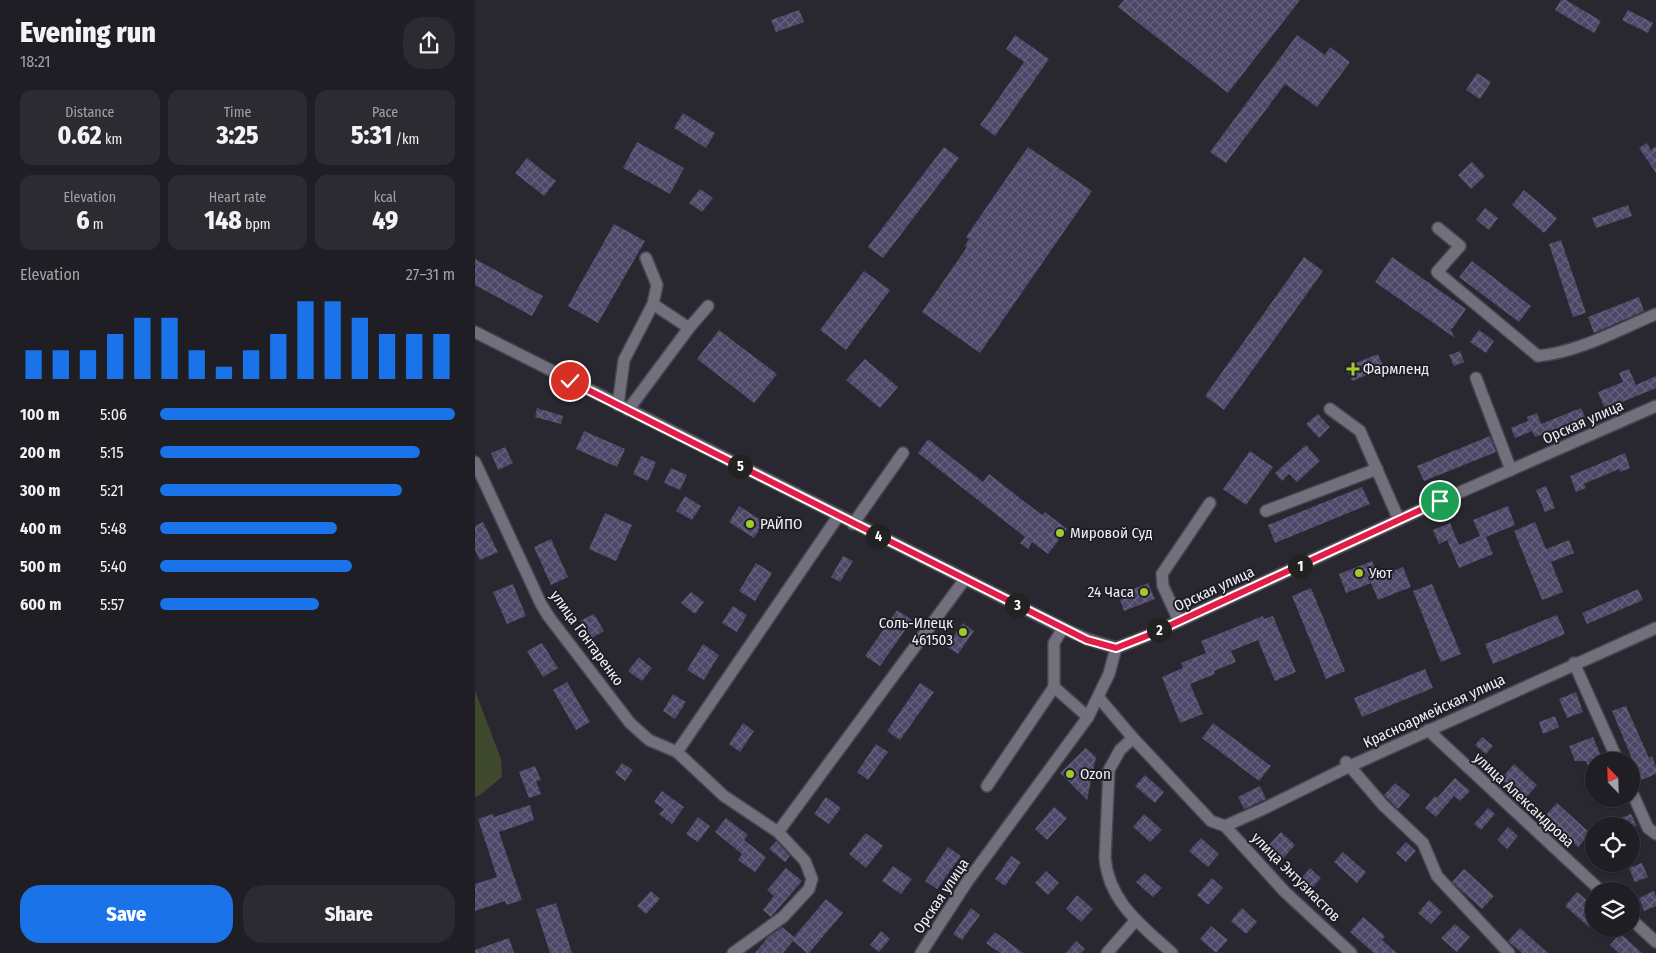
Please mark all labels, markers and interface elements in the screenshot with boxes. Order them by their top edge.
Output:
text: Evening run [20,16,156,49]
button: share [403,17,455,69]
text: 18:21 [20,52,51,71]
text: Distance [65,104,114,121]
text: Time [224,104,251,121]
text: Pace [372,104,398,121]
text: 0.62 [57,121,102,151]
text: 3:25 [216,121,259,151]
text: 5:31 [351,121,392,151]
text: km [102,131,122,148]
text: /km [392,131,419,148]
text: Elevation [63,189,116,206]
text: Heart rate [209,189,266,206]
text: kcal [374,189,397,206]
text: 6 [76,206,89,236]
text: 148 [204,206,242,236]
text: 49 [372,206,398,236]
text: m [89,216,104,233]
text: bpm [242,216,271,233]
text: Elevation [20,265,80,284]
text: 27–31 m [406,265,455,284]
pin [549,360,591,402]
place label: Фармленд [1363,360,1429,378]
marker: Фармленд [1347,363,1359,375]
icon: check [556,367,584,395]
street label: Орская улица [1540,396,1626,448]
text: 100 m [20,405,60,424]
text: 5:06 [100,405,127,424]
text: 200 m [20,443,60,462]
text: 5:15 [100,443,124,462]
pin: 5 [727,454,753,478]
text: 5 [737,458,744,475]
pin [1419,480,1461,522]
text: 300 m [20,481,61,500]
text: 5:21 [100,481,124,500]
icon: arrive [1426,487,1454,515]
place label: РАЙПО [760,515,802,533]
marker: РАЙПО [744,518,756,530]
text: 400 m [20,519,61,538]
text: 5:48 [100,519,126,538]
pin: 4 [865,524,891,548]
place label: Мировой Суд [1070,524,1153,542]
marker: Мировой Суд [1054,527,1066,539]
text: 4 [875,528,882,545]
pin: 1 [1287,554,1313,578]
text: 500 m [20,557,61,576]
text: 5:40 [100,557,127,576]
text: 1 [1298,558,1303,575]
street label: Орская улица [1171,563,1257,615]
place label: Уют [1368,564,1393,582]
marker: Уют [1353,567,1365,579]
place label: 24 Часа [1088,583,1134,601]
marker: 24 Часа [1138,586,1150,598]
street label: улица Гонтаренко [546,587,628,689]
pin: 3 [1005,592,1029,618]
text: 600 m [20,595,61,614]
text: 5:57 [100,595,124,614]
text: 3 [1014,597,1021,614]
place label: Соль-Илецк 461503 [879,614,953,649]
pin: 2 [1147,618,1171,642]
text: 2 [1156,622,1163,639]
marker: Соль-Илецк 461503 [957,626,969,638]
street label: Красноармейская улица [1360,670,1508,752]
street label: улица Александрова [1470,749,1578,851]
north arrow [1585,752,1640,808]
map controls [1585,752,1640,937]
place label: Ozon [1080,765,1111,783]
marker: Ozon [1064,768,1076,780]
button: locate [1585,817,1640,872]
street label: улица Энтузиастов [1248,829,1344,925]
street label: Орская улица [909,855,973,937]
button: layers [1585,882,1640,937]
button: Save [20,885,233,943]
button: Share [243,885,455,943]

